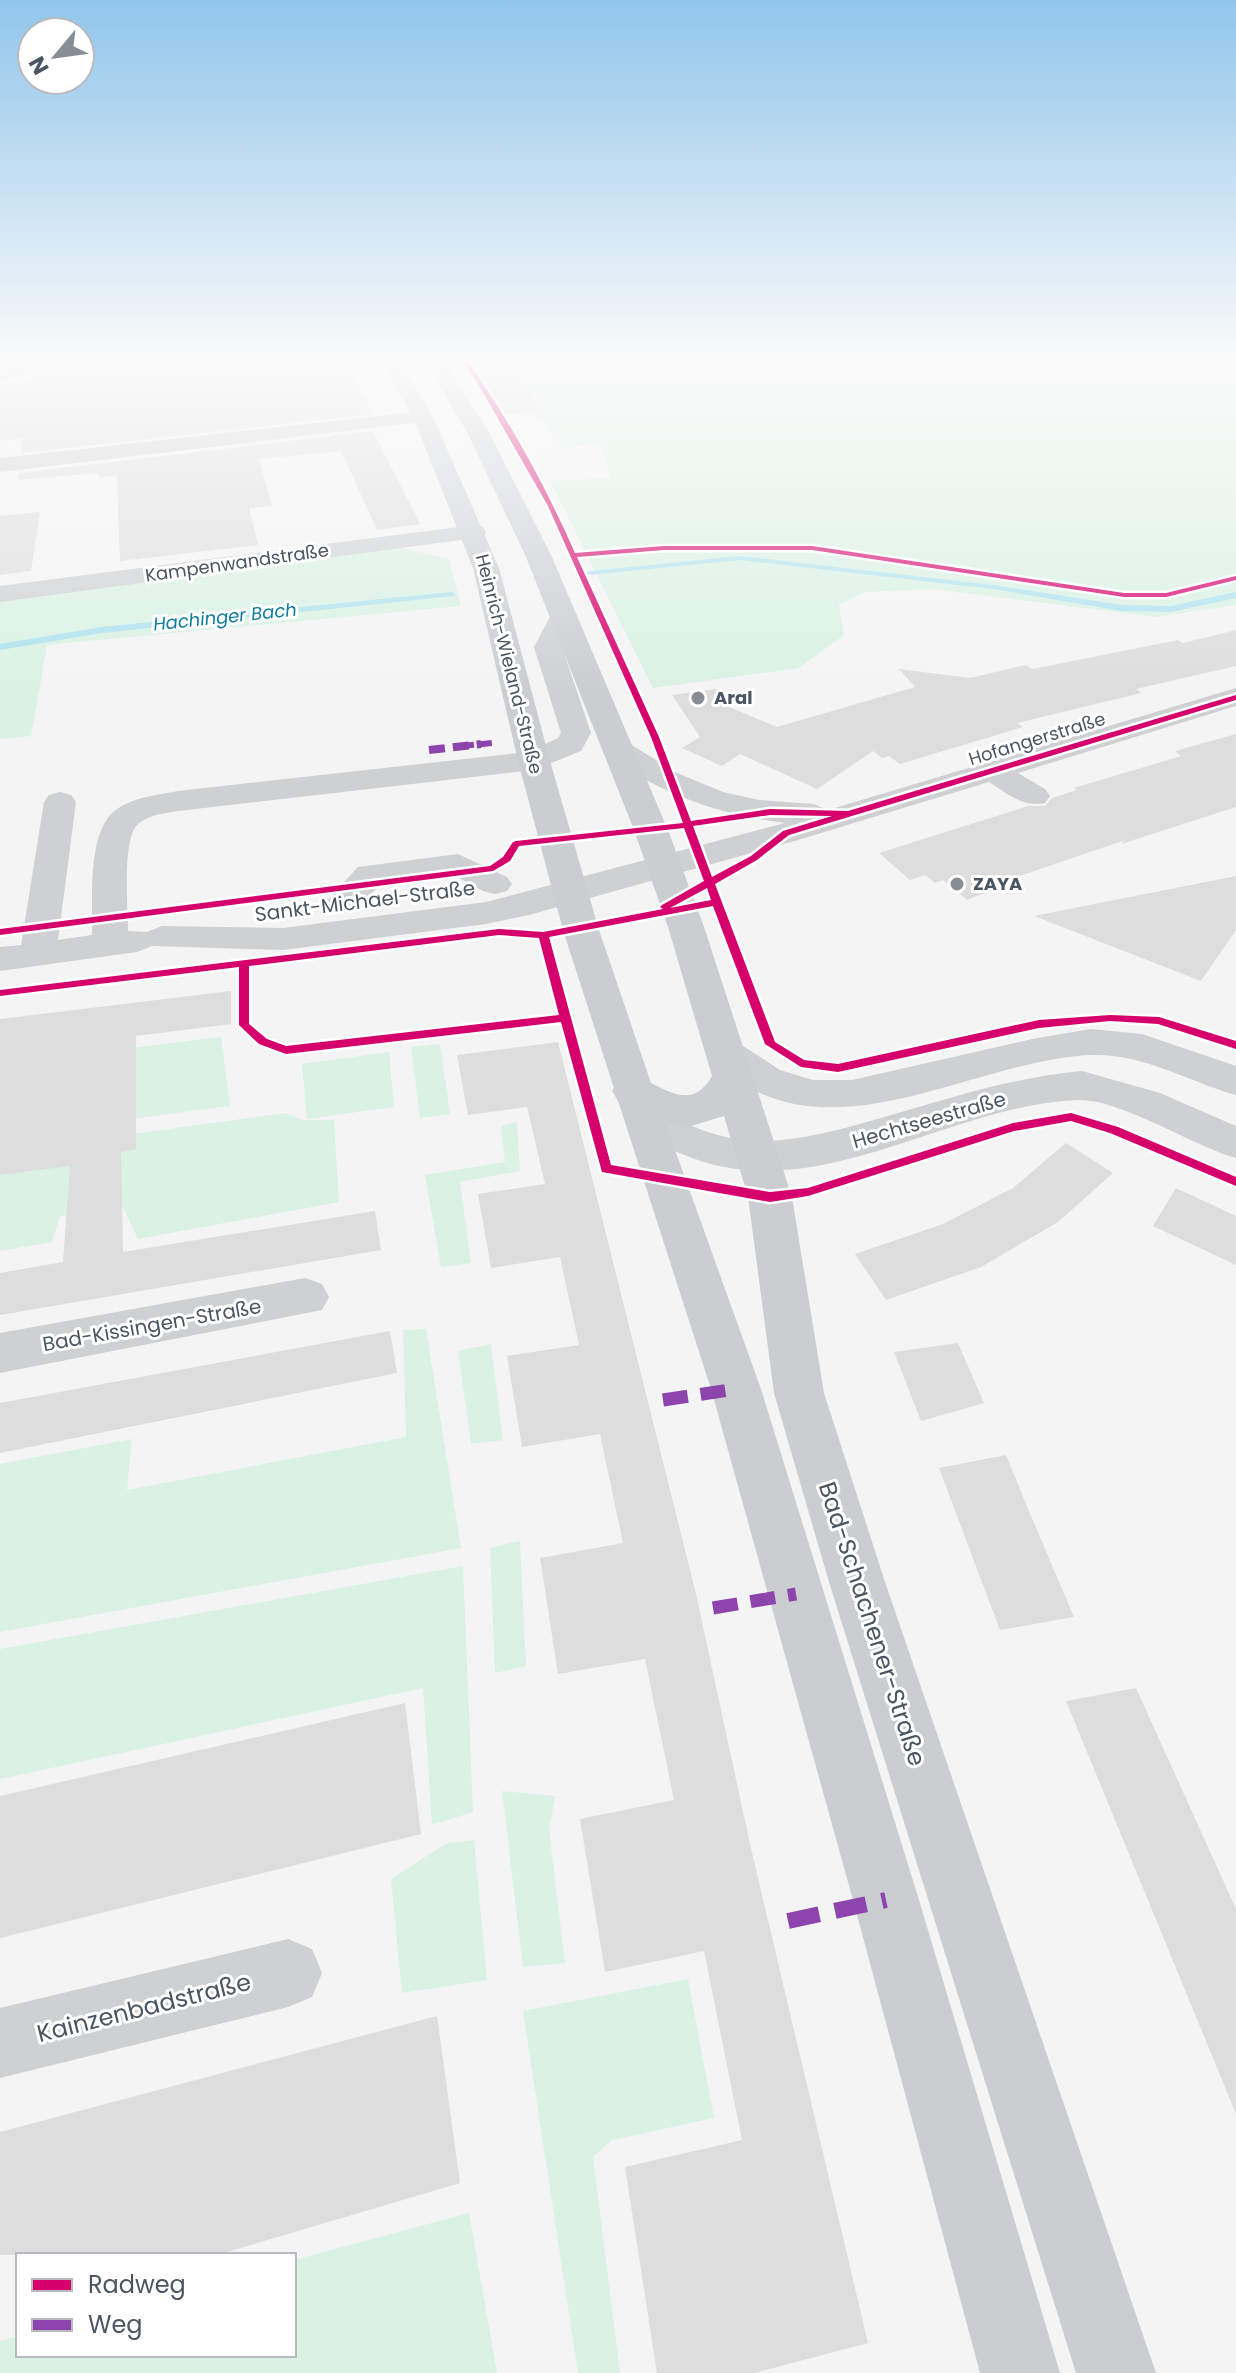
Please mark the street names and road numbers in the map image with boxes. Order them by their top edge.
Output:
street label: Kampenwandstraße [143,537,330,588]
street label: Heinrich-Wieland-Straße [470,551,549,776]
street label: Hofangerstraße [965,706,1108,771]
street label: Sankt-Michael-Straße [253,874,477,928]
street label: Hechtseestraße [849,1085,1009,1155]
street label: Bad-Kissingen-Straße [40,1292,264,1358]
street label: Bad-Schachener-Straße [811,1477,934,1770]
street label: Kainzenbadstraße [33,1965,254,2050]

